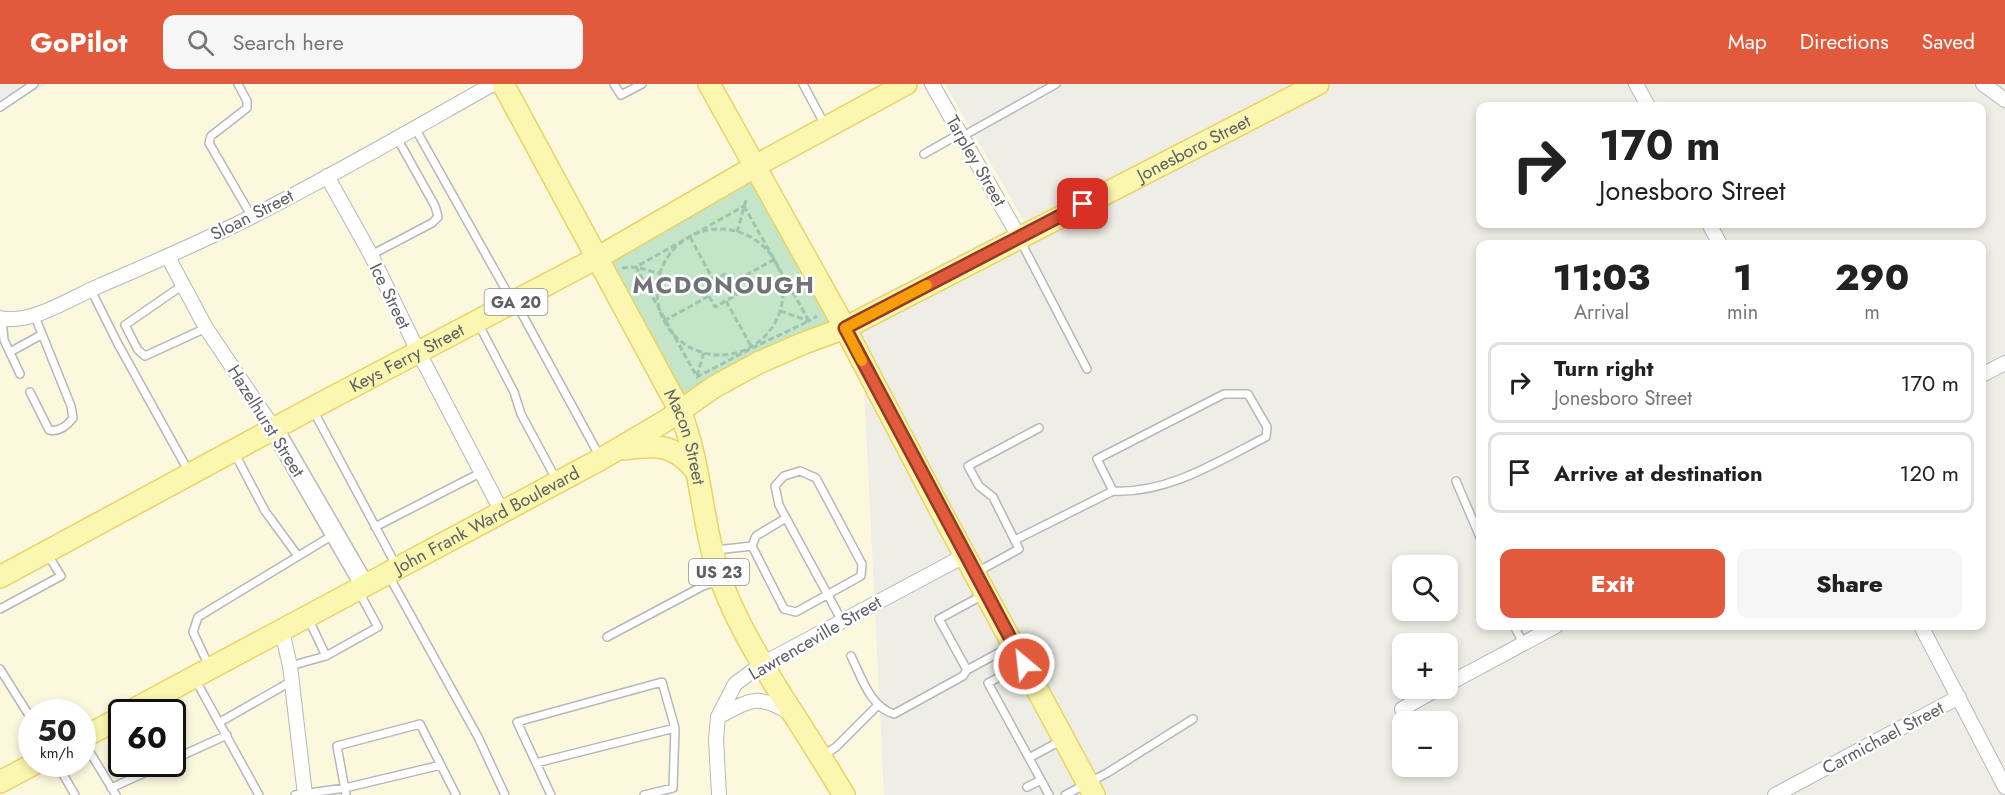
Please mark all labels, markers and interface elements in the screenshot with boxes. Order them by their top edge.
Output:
search box [163,15,583,69]
text: GoPilot [30,22,127,63]
icon: search [184,26,217,59]
text: Search here [232,26,344,58]
text: Map [1728,27,1767,57]
text: Directions [1800,27,1889,57]
text: Saved [1922,27,1975,57]
street label: Jonesboro Street [1131,108,1256,189]
street label: Tarpley Street [939,111,1013,212]
text: 170 m [1599,115,1721,176]
icon: right [1500,126,1578,204]
text: Jonesboro Street [1599,171,1785,210]
pin [1057,178,1108,229]
street label: Sloan Street [206,183,299,247]
icon: arrive [1066,187,1099,220]
text: 11:03 [1553,251,1650,303]
text: 1 [1733,251,1752,303]
text: 290 [1835,251,1909,303]
street label: Ice Street [363,259,417,334]
district label: MCDONOUGH [633,267,816,302]
road number: GA 20 [484,289,548,315]
text: Arrival [1574,298,1629,327]
text: min [1727,298,1758,327]
text: m [1864,298,1880,327]
street label: Keys Ferry Street [345,317,469,399]
text: Turn right [1554,352,1654,384]
street label: Hazelhurst Street [221,360,311,483]
icon: right [1503,366,1536,399]
text: 170 m [1901,367,1959,399]
street label: Macon Street [657,384,712,487]
text: Jonesboro Street [1554,384,1692,413]
icon: arrive [1503,456,1536,489]
text: Arrive at destination [1554,457,1763,489]
text: 120 m [1900,457,1959,489]
street label: John Frank Ward Boulevard [388,460,584,581]
button: Exit [1500,549,1725,618]
button: Share [1737,549,1962,618]
map controls [1392,555,1458,777]
button: search [1392,555,1458,621]
road number: US 23 [689,559,749,585]
street label: Lawrenceville Street [744,589,887,687]
position arrow [992,632,1056,696]
button: + [1392,633,1458,699]
street label: Carmichael Street [1818,695,1949,781]
speed limit sign: 60 [108,699,186,777]
text: 50 [37,709,77,752]
button: − [1392,711,1458,777]
text: km/h [40,742,74,764]

